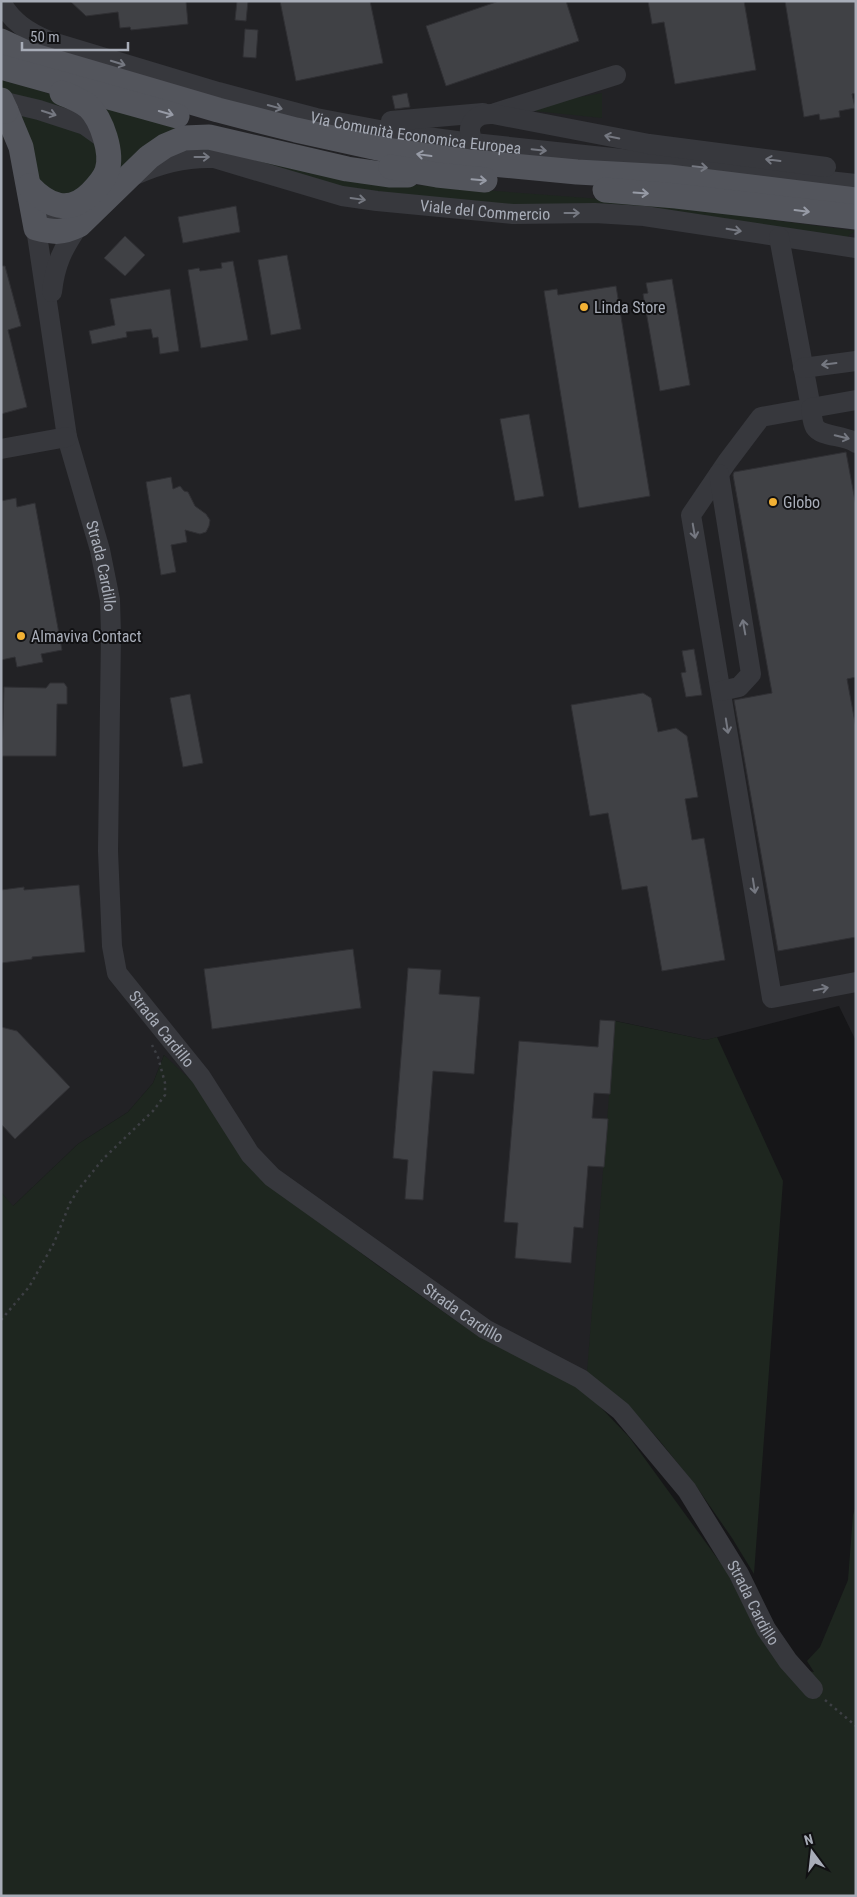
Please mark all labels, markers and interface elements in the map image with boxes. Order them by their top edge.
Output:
scale bar [22,20,129,52]
text: 50 m [30,28,60,46]
one-way arrow [110,58,126,68]
one-way arrow [266,103,282,112]
one-way arrow [158,108,174,118]
street label: Via Comunità Economica Europea [308,108,522,158]
one-way arrow [40,109,56,118]
one-way arrow [604,132,620,141]
one-way arrow [530,145,546,154]
one-way arrow [417,150,433,160]
one-way arrow [193,153,209,162]
one-way arrow [765,155,781,165]
one-way arrow [692,162,708,172]
one-way arrow [471,175,487,184]
one-way arrow [632,189,648,198]
one-way arrow [350,194,366,204]
street label: Viale del Commercio [419,196,550,225]
one-way arrow [794,206,810,216]
one-way arrow [564,208,580,218]
one-way arrow [725,225,741,235]
place label: Linda Store [594,298,665,317]
marker: Linda Store [578,301,590,313]
one-way arrow [822,359,838,369]
one-way arrow [833,433,849,442]
place label: Globo [783,493,820,512]
marker: Globo [767,496,779,508]
street label: Strada Cardillo [82,518,119,612]
one-way arrow [690,523,700,539]
one-way arrow [739,620,749,636]
place label: Almaviva Contact [31,627,142,646]
marker: Almaviva Contact [15,630,27,642]
one-way arrow [722,718,732,734]
one-way arrow [749,878,759,894]
one-way arrow [813,983,829,993]
street label: Strada Cardillo [125,987,198,1071]
street label: Strada Cardillo [419,1279,507,1347]
street label: Strada Cardillo [723,1557,783,1649]
north arrow [787,1827,837,1877]
text: N [802,1831,815,1848]

